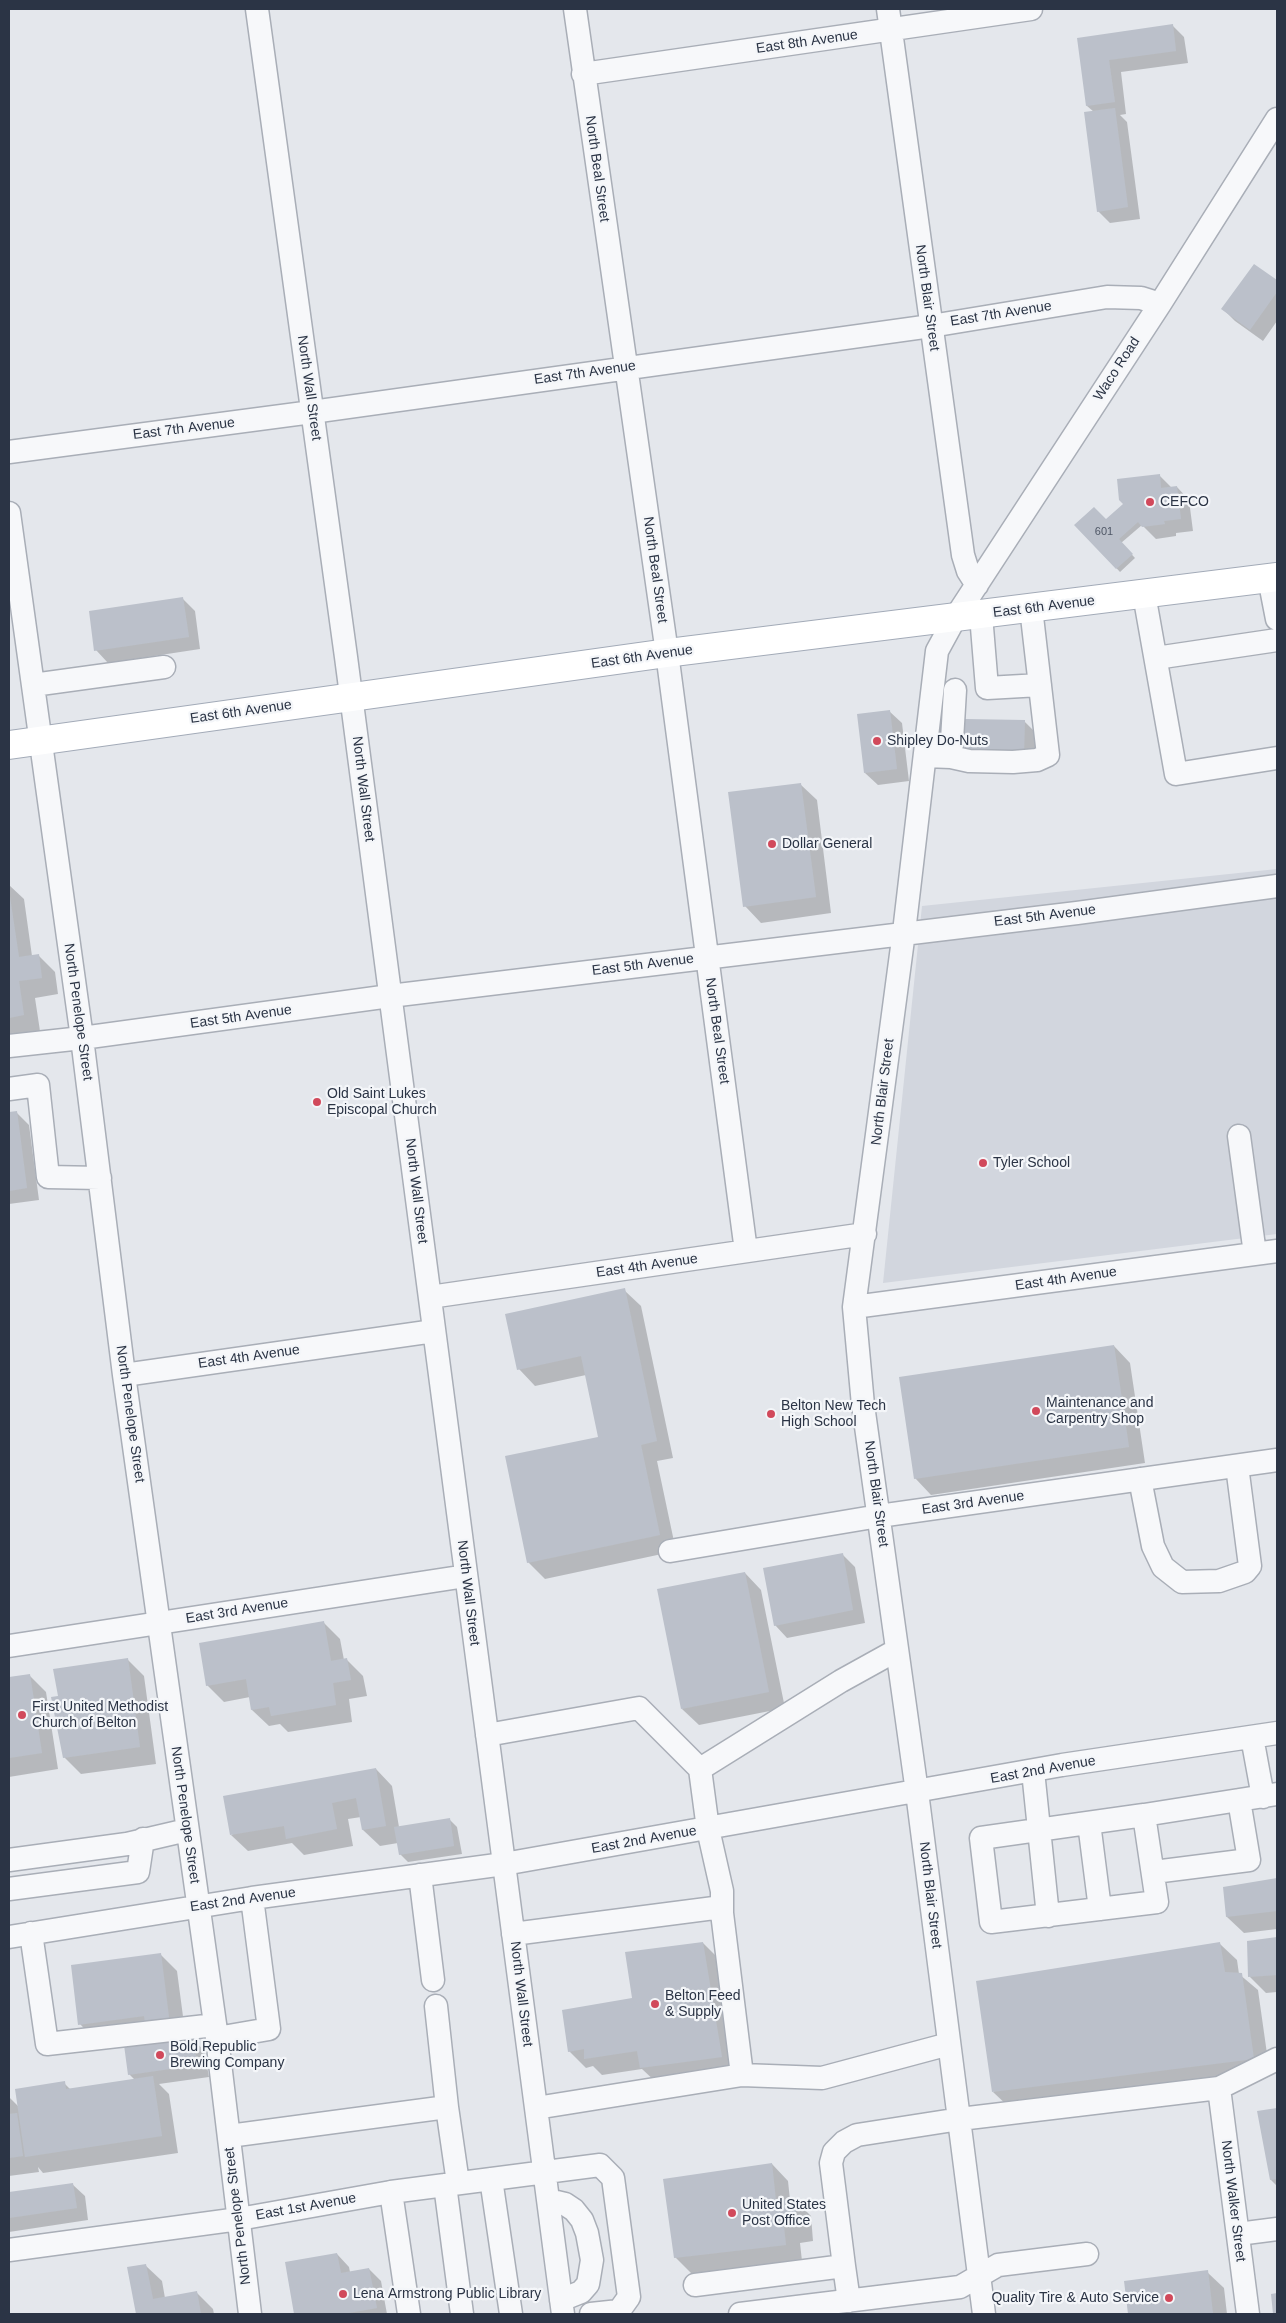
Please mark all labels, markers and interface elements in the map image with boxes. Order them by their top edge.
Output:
street label: East 8th Avenue [755,27,859,57]
street label: North Beal Street [581,115,613,223]
street label: North Blair Street [911,244,943,352]
street label: East 7th Avenue [949,298,1053,330]
street label: North Wall Street [293,334,325,442]
street label: Waco Road [1090,334,1144,404]
street label: East 7th Avenue [533,358,637,388]
street label: East 7th Avenue [132,414,236,444]
place label: CEFCO [1160,494,1209,510]
marker: CEFCO [1144,496,1156,508]
street label: North Beal Street [639,516,671,624]
house number: 601 [1095,525,1113,539]
street label: East 6th Avenue [992,592,1096,622]
street label: East 6th Avenue [590,642,694,672]
street label: East 6th Avenue [189,697,293,727]
place label: Shipley Do-Nuts [887,733,988,749]
street label: North Wall Street [348,735,378,843]
marker: Shipley Do-Nuts [871,735,883,747]
place label: Dollar General [782,836,872,852]
marker: Dollar General [766,838,778,850]
street label: East 5th Avenue [993,901,1097,931]
street label: North Penelope Street [60,942,96,1082]
street label: East 5th Avenue [591,950,695,980]
street label: North Beal Street [701,977,733,1085]
street label: East 5th Avenue [189,1002,293,1032]
street label: North Blair Street [868,1038,898,1146]
place label: Old Saint Lukes Episcopal Church [327,1086,437,1118]
marker: Old Saint Lukes Episcopal Church [311,1096,323,1108]
street label: North Wall Street [401,1137,431,1245]
place label: Tyler School [993,1155,1070,1171]
marker: Tyler School [977,1157,989,1169]
street label: East 4th Avenue [595,1251,699,1281]
street label: East 4th Avenue [1014,1264,1118,1294]
street label: East 4th Avenue [197,1342,301,1372]
street label: North Penelope Street [112,1344,148,1484]
place label: Maintenance and Carpentry Shop [1046,1395,1153,1428]
place label: Belton New Tech High School [781,1398,886,1430]
marker: Maintenance and Carpentry Shop [1030,1405,1042,1417]
marker: Belton New Tech High School [765,1408,777,1420]
street label: North Blair Street [860,1440,892,1548]
street label: East 3rd Avenue [921,1487,1025,1519]
street label: North Wall Street [453,1539,483,1647]
street label: East 3rd Avenue [185,1595,289,1627]
place label: First United Methodist Church of Belton [32,1699,168,1731]
marker: First United Methodist Church of Belton [16,1709,28,1721]
street label: North Penelope Street [167,1745,203,1885]
street label: East 2nd Avenue [989,1752,1097,1788]
street label: East 2nd Avenue [590,1822,698,1858]
street label: North Blair Street [915,1841,945,1949]
street label: East 2nd Avenue [189,1884,297,1916]
street label: North Wall Street [506,1940,536,2048]
place label: Belton Feed & Supply [665,1988,740,2020]
marker: Belton Feed & Supply [649,1998,661,2010]
place label: Bold Republic Brewing Company [170,2039,284,2072]
marker: Bold Republic Brewing Company [154,2049,166,2061]
street label: North Walker Street [1217,2139,1249,2263]
street label: North Penelope Street [221,2146,255,2286]
street label: East 1st Avenue [254,2190,358,2224]
place label: United States Post Office [742,2197,826,2230]
marker: United States Post Office [726,2207,738,2219]
place label: Lena Armstrong Public Library [353,2286,541,2302]
marker: Lena Armstrong Public Library [337,2288,349,2300]
place label: Quality Tire & Auto Service [991,2290,1159,2306]
marker: Quality Tire & Auto Service [1163,2292,1175,2304]

